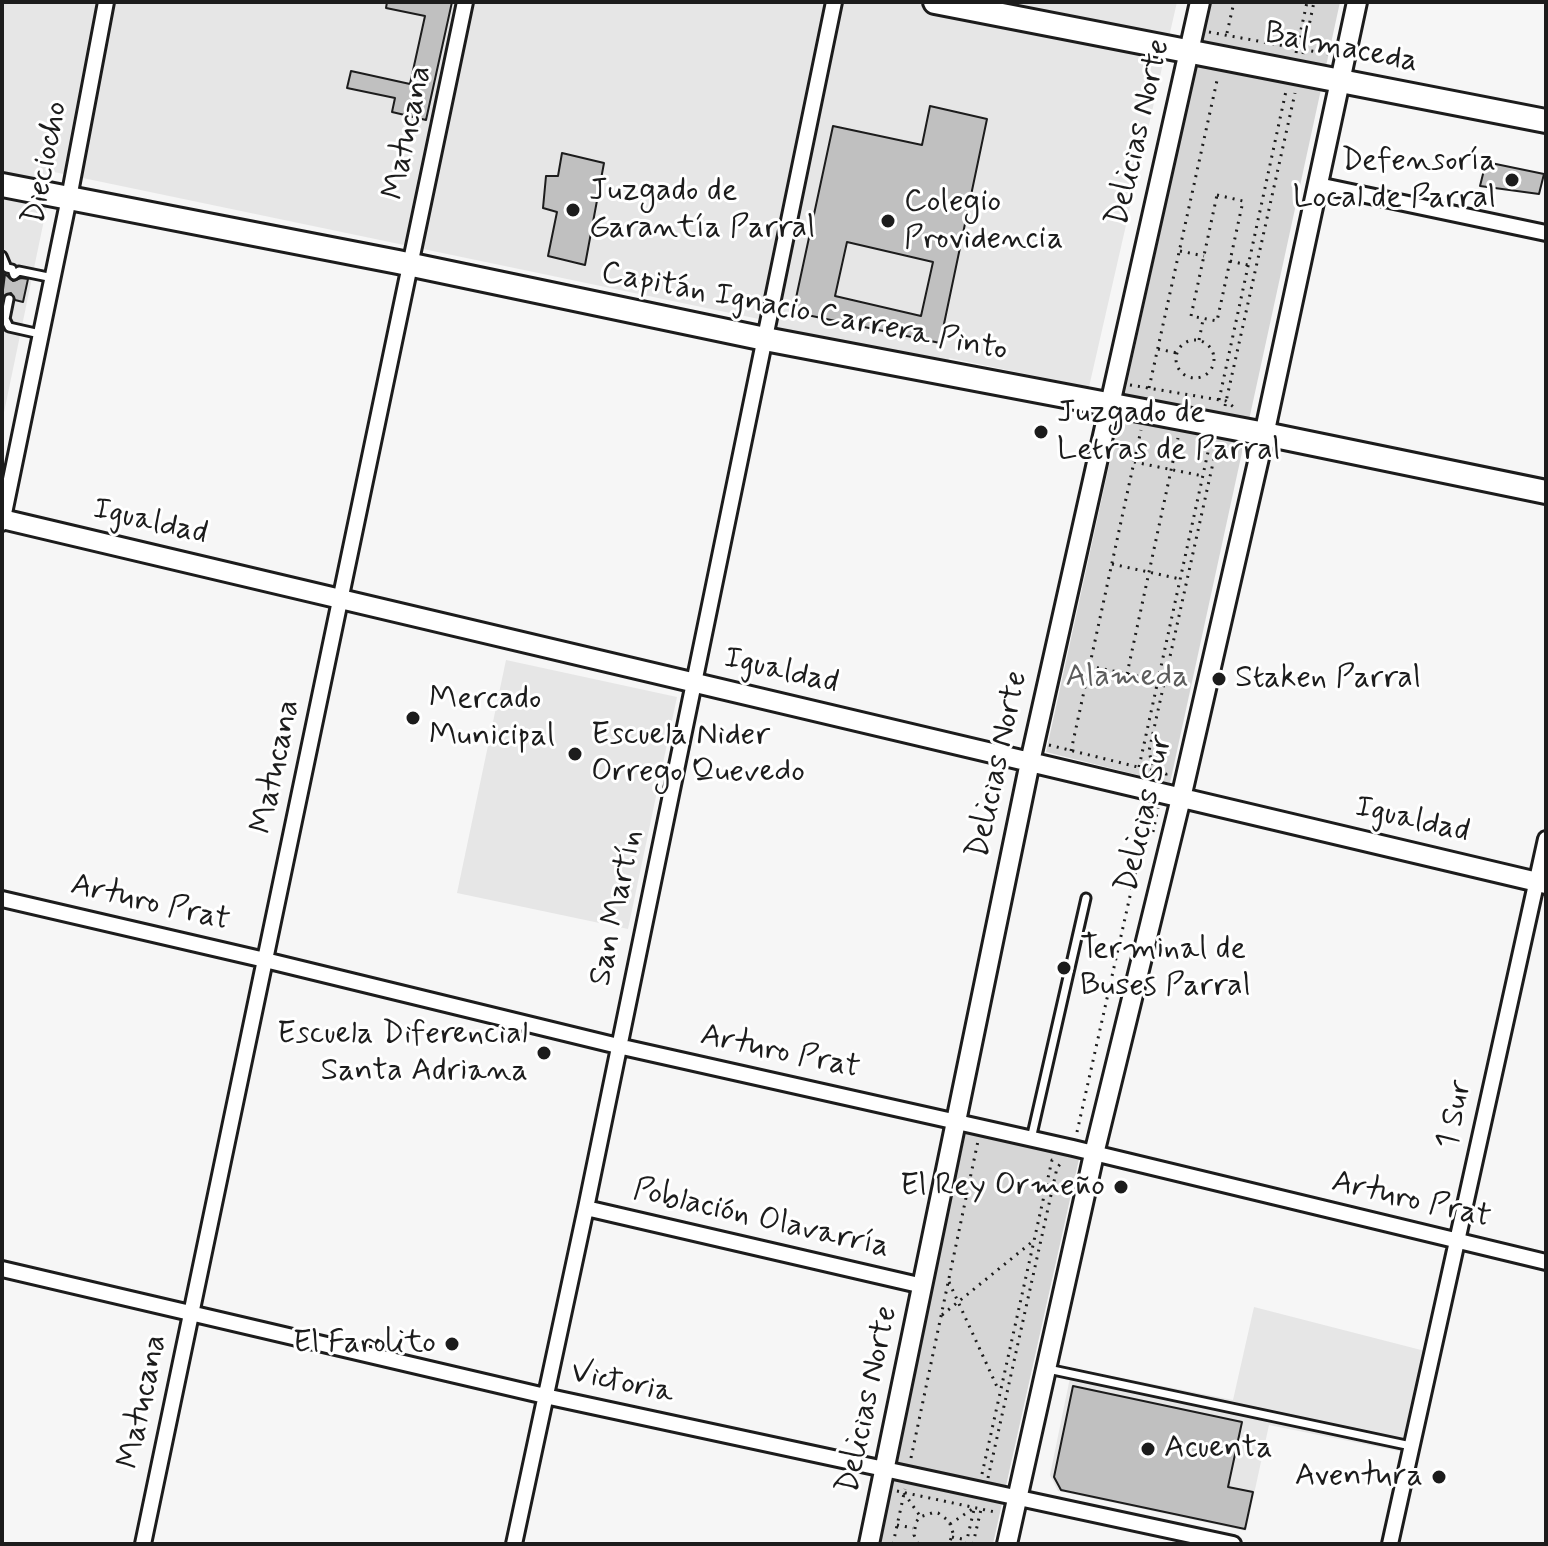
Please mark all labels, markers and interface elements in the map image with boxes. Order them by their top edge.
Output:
street label: Balmaceda [1261,15,1421,83]
street label: Delicias Norte [1100,36,1180,230]
street label: Matucana [376,62,442,204]
street label: Dieciocho [16,98,78,228]
place label: Defensoría Local de Parral [1293,143,1496,218]
marker: Defensoría Local de Parral [1503,171,1521,189]
place label: Juzgado de Garantía Parral [589,173,815,248]
place label: Colegio Providencia [904,184,1063,259]
marker: Juzgado de Garantía Parral [564,201,582,219]
marker: Colegio Providencia [879,212,897,230]
street label: Capitán Ignacio Carrera Pinto [598,255,1010,371]
place label: Juzgado de Letras de Parral [1057,395,1281,470]
marker: Juzgado de Letras de Parral [1032,423,1050,441]
street label: Igualdad [89,491,211,555]
street label: Igualdad [720,640,842,704]
park label: Alameda [1065,659,1189,697]
place label: Staken Parral [1235,660,1421,698]
street label: Delicias Norte [960,668,1038,862]
marker: Staken Parral [1210,670,1228,688]
place label: Mercado Municipal [429,681,555,756]
street label: Matucana [244,696,310,838]
marker: Mercado Municipal [404,709,422,727]
place label: Escuela Nider Orrego Quevedo [591,717,805,792]
street label: Delicias Sur [1109,732,1183,896]
marker: Escuela Nider Orrego Quevedo [566,745,584,763]
street label: Igualdad [1351,789,1473,853]
street label: San Martín [583,826,653,990]
street label: Arturo Prat [67,867,233,941]
place label: Terminal de Buses Parral [1080,931,1251,1006]
marker: Terminal de Buses Parral [1055,959,1073,977]
place label: Escuela Diferencial Santa Adriana [277,1016,528,1091]
street label: Arturo Prat [697,1017,863,1089]
marker: Escuela Diferencial Santa Adriana [535,1044,553,1062]
street label: 1 Sur [1430,1077,1482,1153]
street label: Arturo Prat [1328,1164,1494,1238]
place label: El Rey Ormeño [900,1168,1105,1206]
street label: Población Olavarría [629,1172,893,1268]
marker: El Rey Ormeño [1112,1178,1130,1196]
street label: Delicias Norte [830,1303,908,1497]
place label: El Farolito [293,1325,436,1363]
street label: Matucana [111,1331,177,1473]
marker: El Farolito [443,1335,461,1353]
street label: Victoria [567,1354,677,1414]
place label: Acuenta [1164,1430,1273,1468]
marker: Acuenta [1139,1440,1157,1458]
place label: Aventura [1295,1458,1423,1496]
marker: Aventura [1430,1468,1448,1486]

